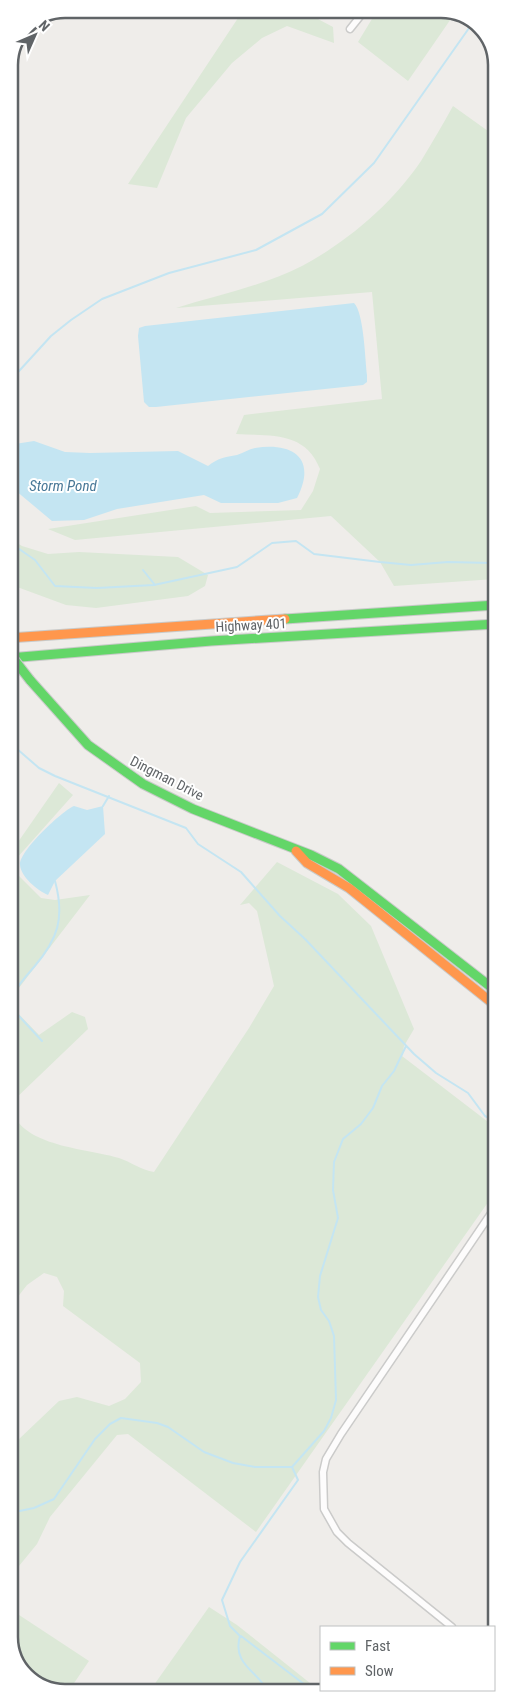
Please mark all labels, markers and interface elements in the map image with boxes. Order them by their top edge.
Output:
north arrow [10,10,60,60]
text: N [36,17,53,34]
water label: Storm Pond [29,477,97,495]
street label: Highway 401 [215,615,287,635]
street label: Dingman Drive [128,753,207,804]
legend [320,1626,495,1691]
text: Fast [365,1637,390,1655]
text: Slow [365,1662,394,1680]

